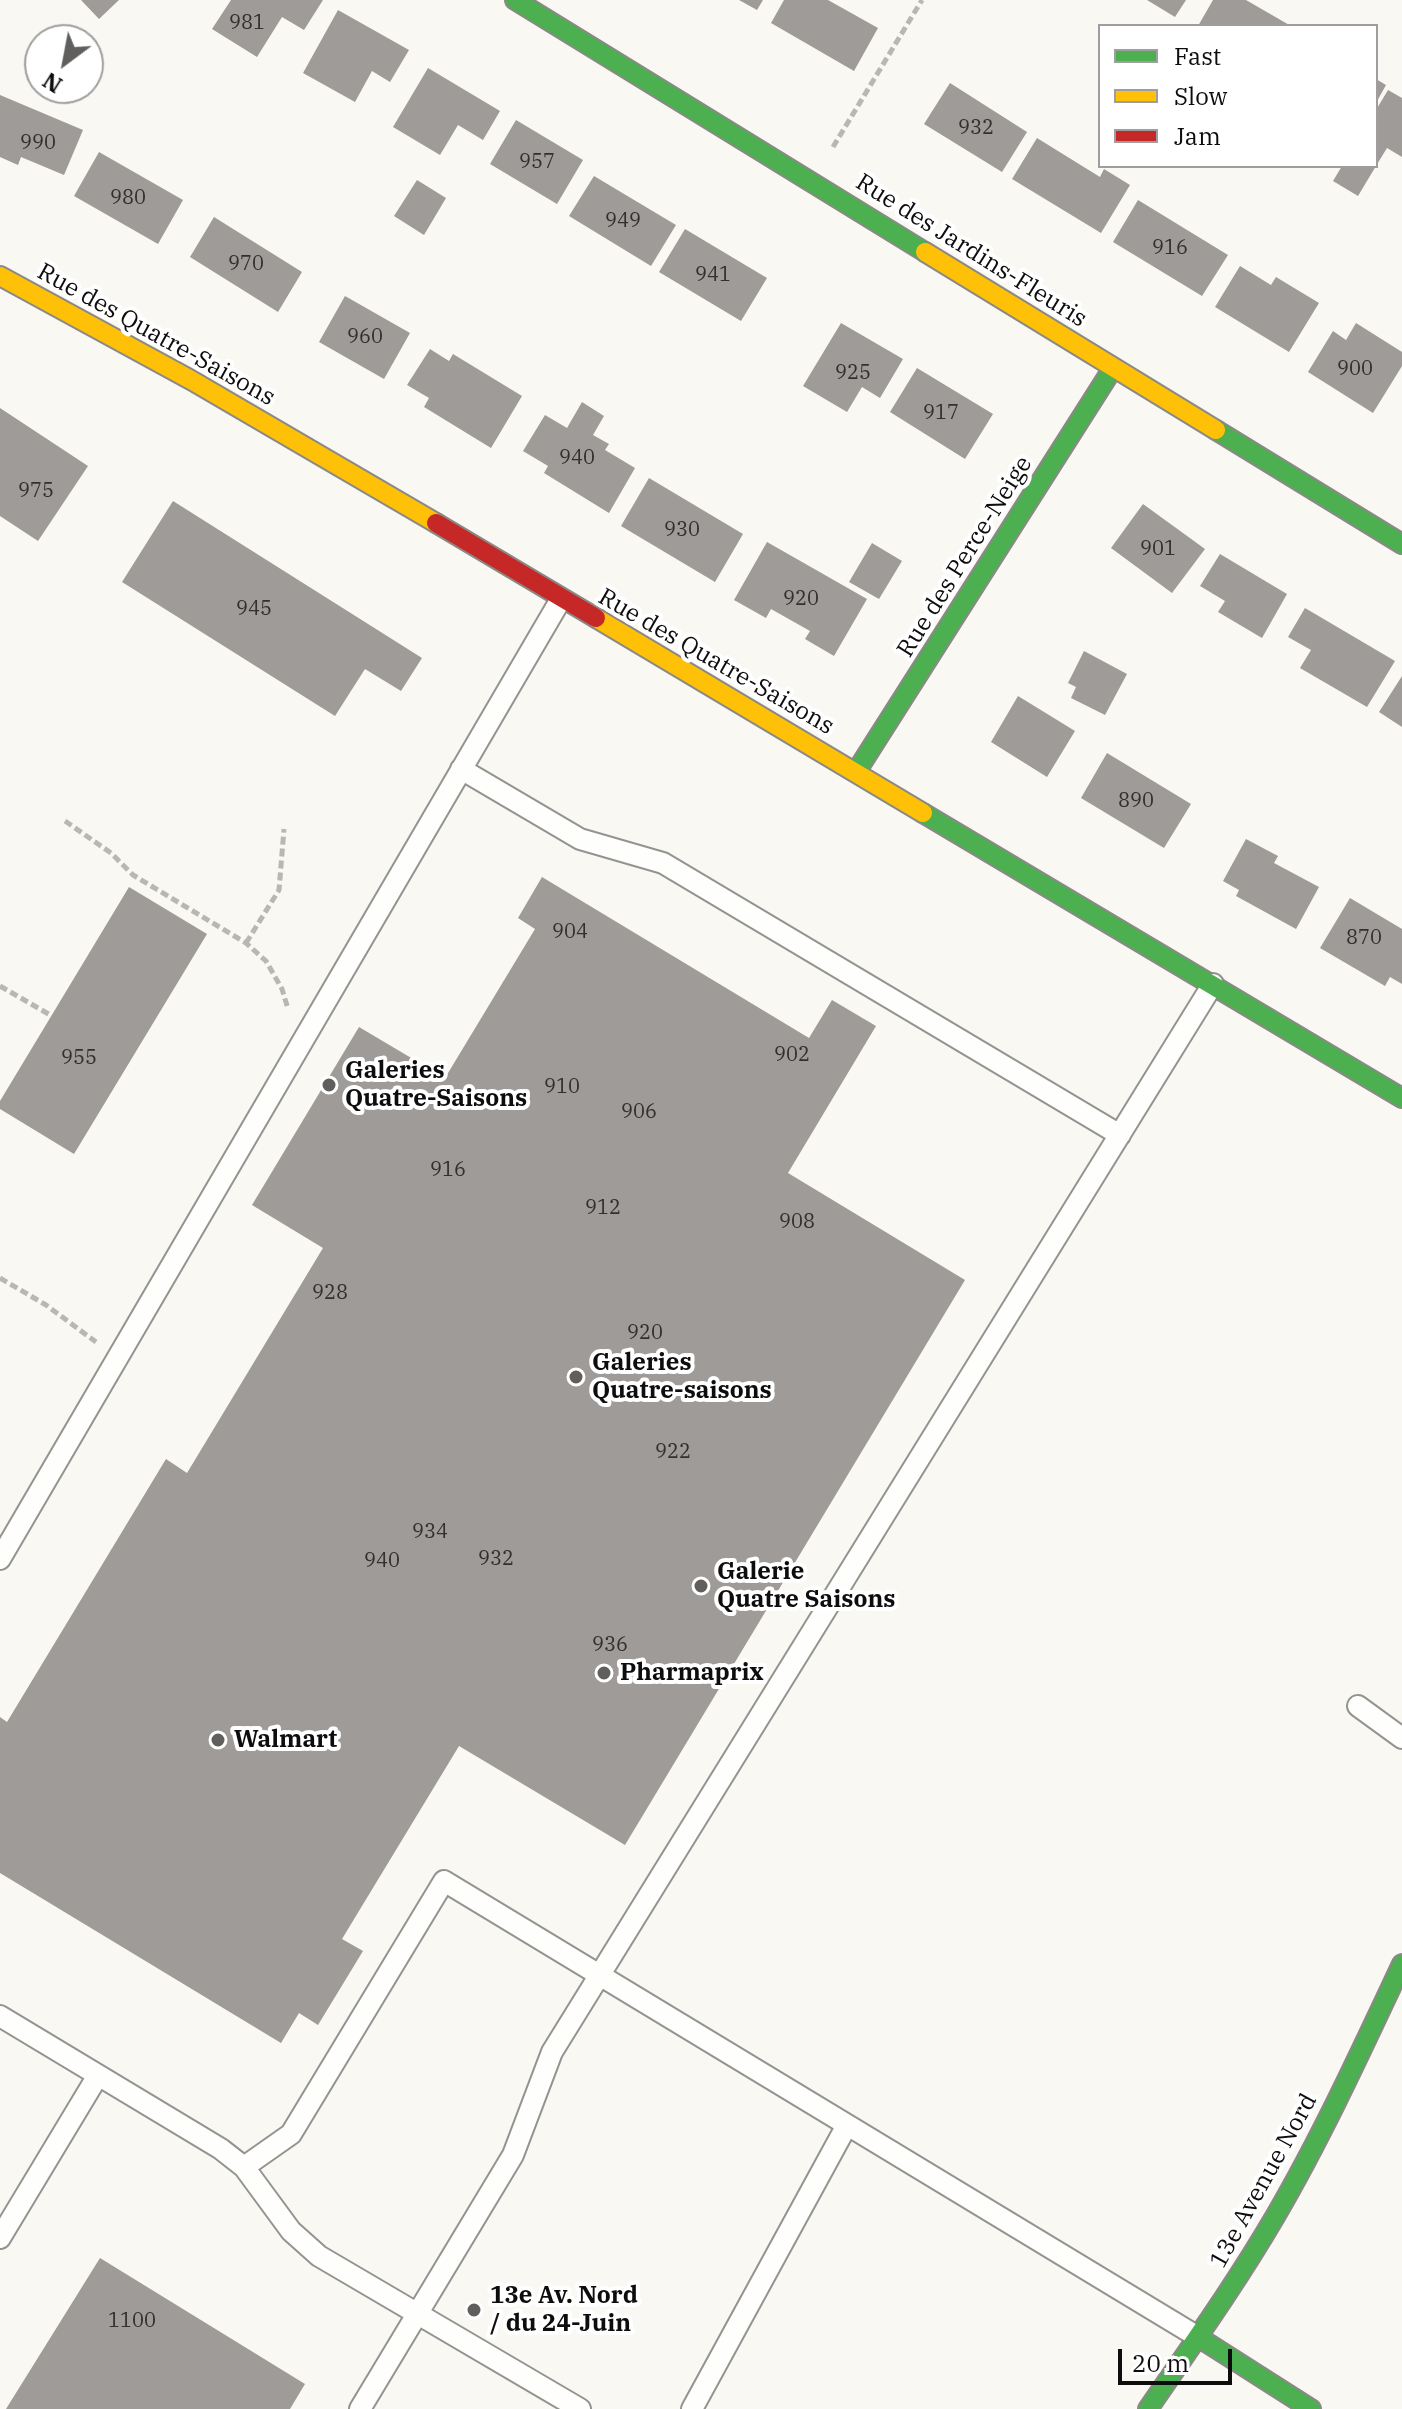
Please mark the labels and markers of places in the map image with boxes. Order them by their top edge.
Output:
place label: Galeries Quatre-Saisons [345,1057,527,1113]
marker: Galeries Quatre-Saisons [320,1076,338,1094]
place label: Galeries Quatre-saisons [592,1349,772,1405]
marker: Galeries Quatre-saisons [567,1368,585,1386]
place label: Galerie Quatre Saisons [717,1558,895,1614]
marker: Galerie Quatre Saisons [692,1577,710,1595]
place label: Pharmaprix [620,1659,764,1687]
marker: Pharmaprix [595,1664,613,1682]
place label: Walmart [234,1726,337,1754]
marker: Walmart [209,1731,227,1749]
place label: 13e Av. Nord / du 24-Juin [490,2282,638,2338]
marker: 13e Av. Nord / du 24-Juin [465,2301,483,2319]

